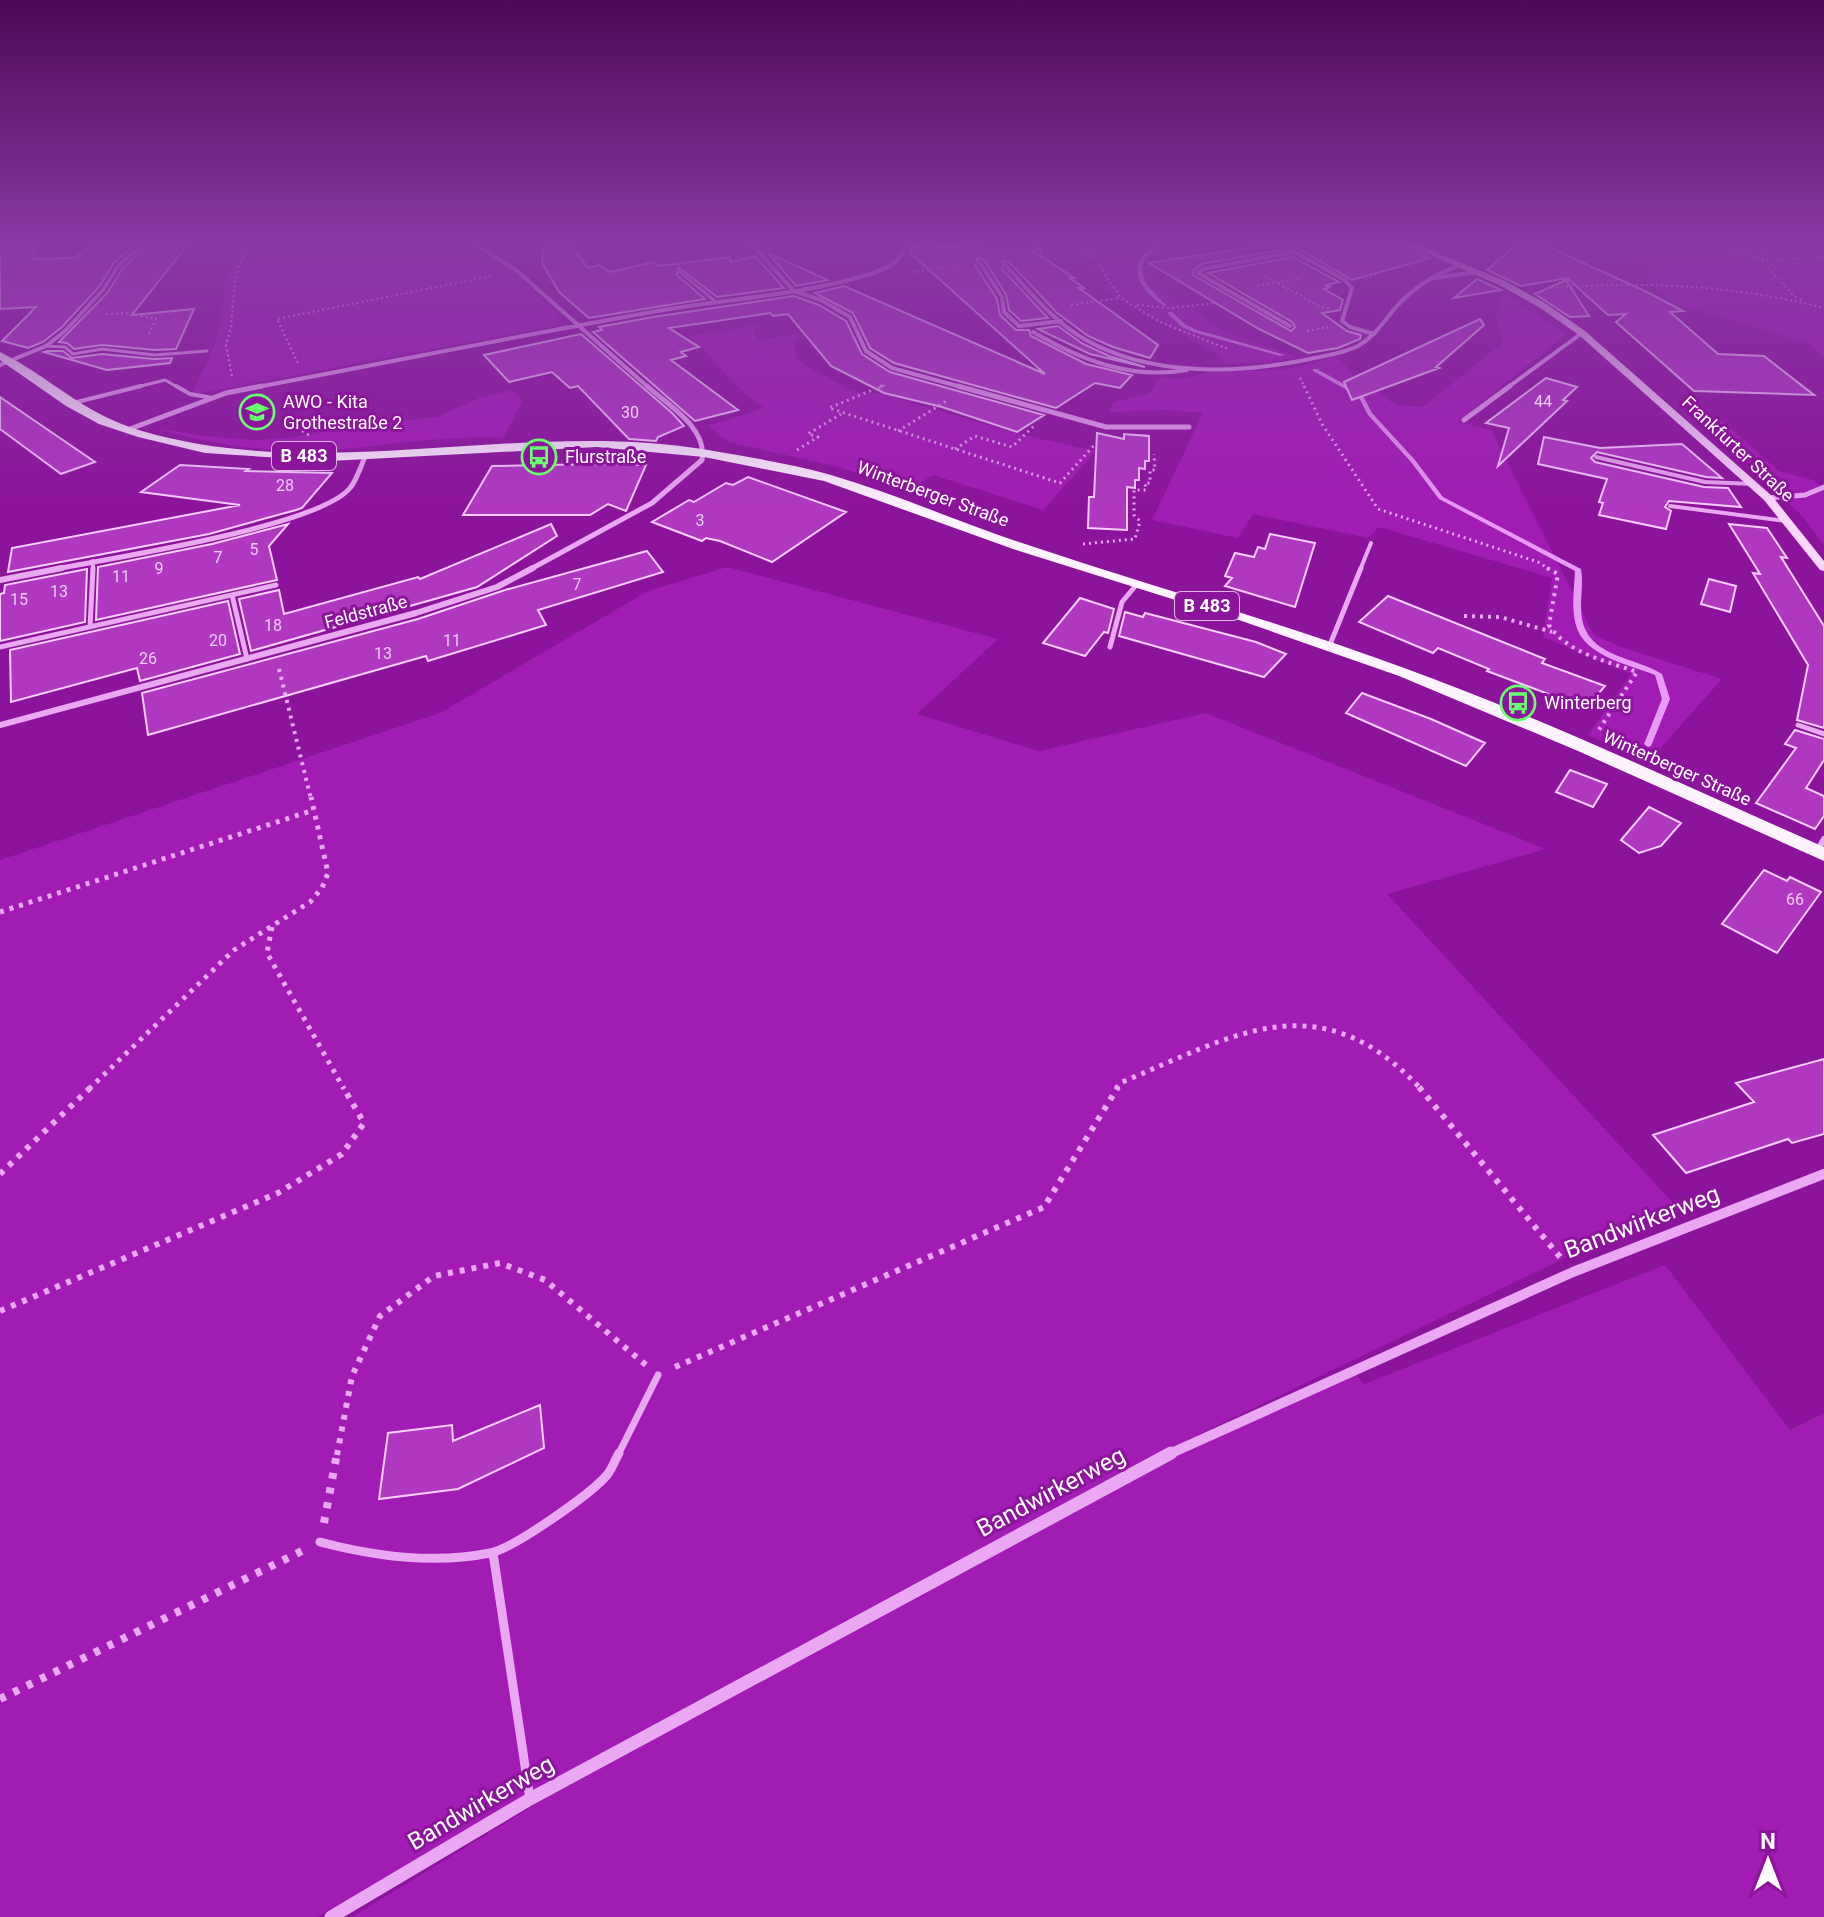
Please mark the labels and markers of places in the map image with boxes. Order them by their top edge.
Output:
place label: AWO - Kita Grothestraße 2 [283,391,402,433]
school or university icon: AWO - Kita Grothestraße 2 [238,393,276,431]
bus stop icon: Flurstraße [520,438,558,476]
place label: Flurstraße [565,446,646,467]
bus stop icon: Winterberg [1499,684,1537,722]
place label: Winterberg [1544,692,1632,713]

